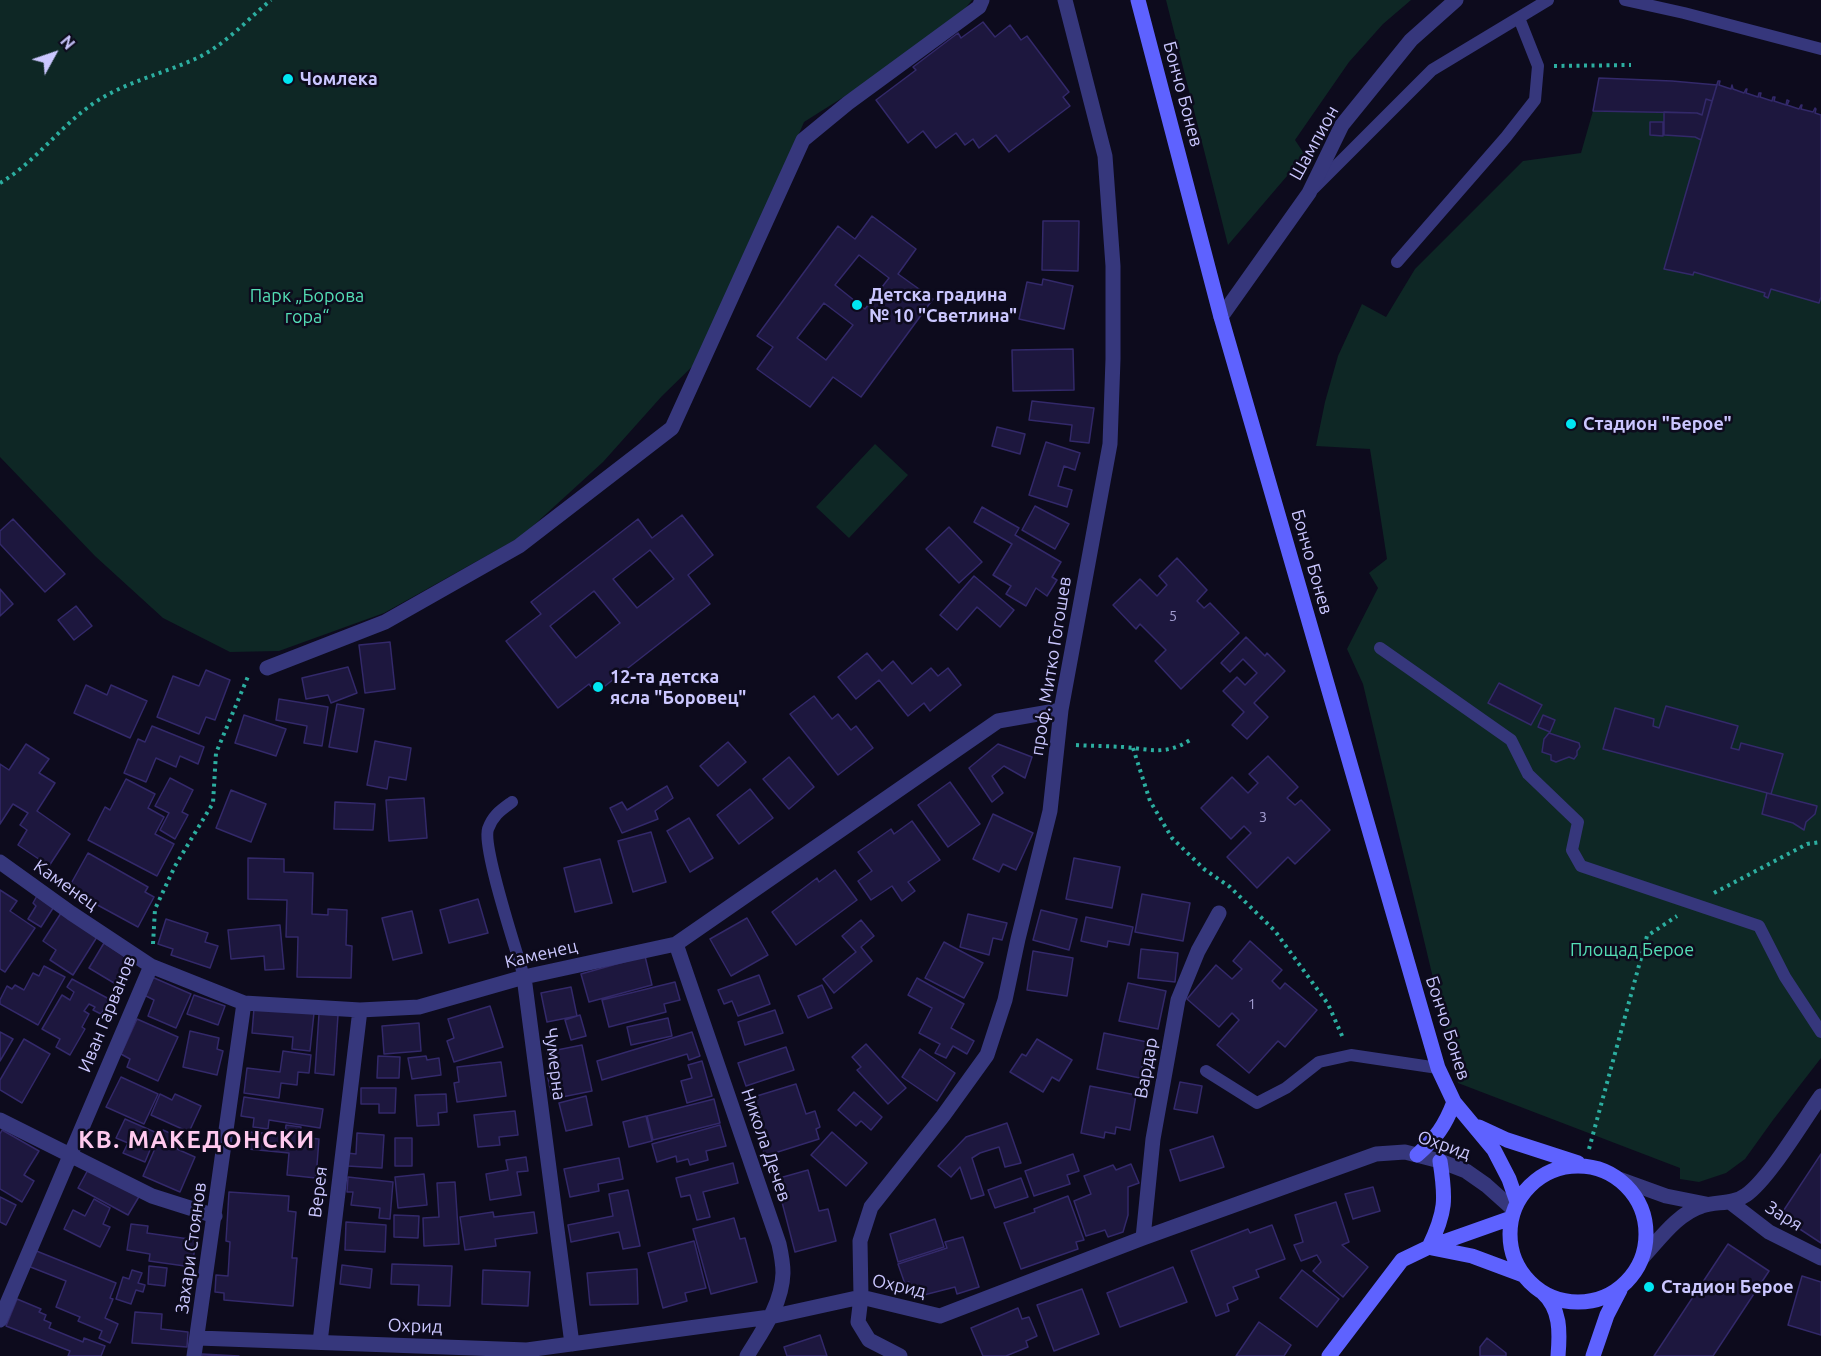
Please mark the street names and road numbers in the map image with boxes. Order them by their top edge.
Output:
street label: Бончо Бонев [1159,39,1207,149]
street label: Шампион [1285,102,1343,184]
street label: Бончо Бонев [1287,507,1337,617]
street label: проф. Митко Гогошев [1026,575,1076,757]
street label: Каменец [29,855,103,915]
street label: Каменец [502,935,580,973]
street label: Иван Гарванов [74,952,140,1076]
street label: Бончо Бонев [1421,973,1475,1083]
street label: Чумерна [540,1026,570,1102]
street label: Вардар [1130,1036,1162,1100]
street label: Никола Дечев [737,1086,795,1204]
street label: Охрид [1415,1126,1473,1164]
street label: Верея [304,1165,332,1219]
street label: Захари Стоянов [171,1181,211,1315]
street label: Заря [1762,1196,1806,1236]
street label: Охрид [870,1269,928,1303]
street label: Охрид [387,1314,443,1338]

